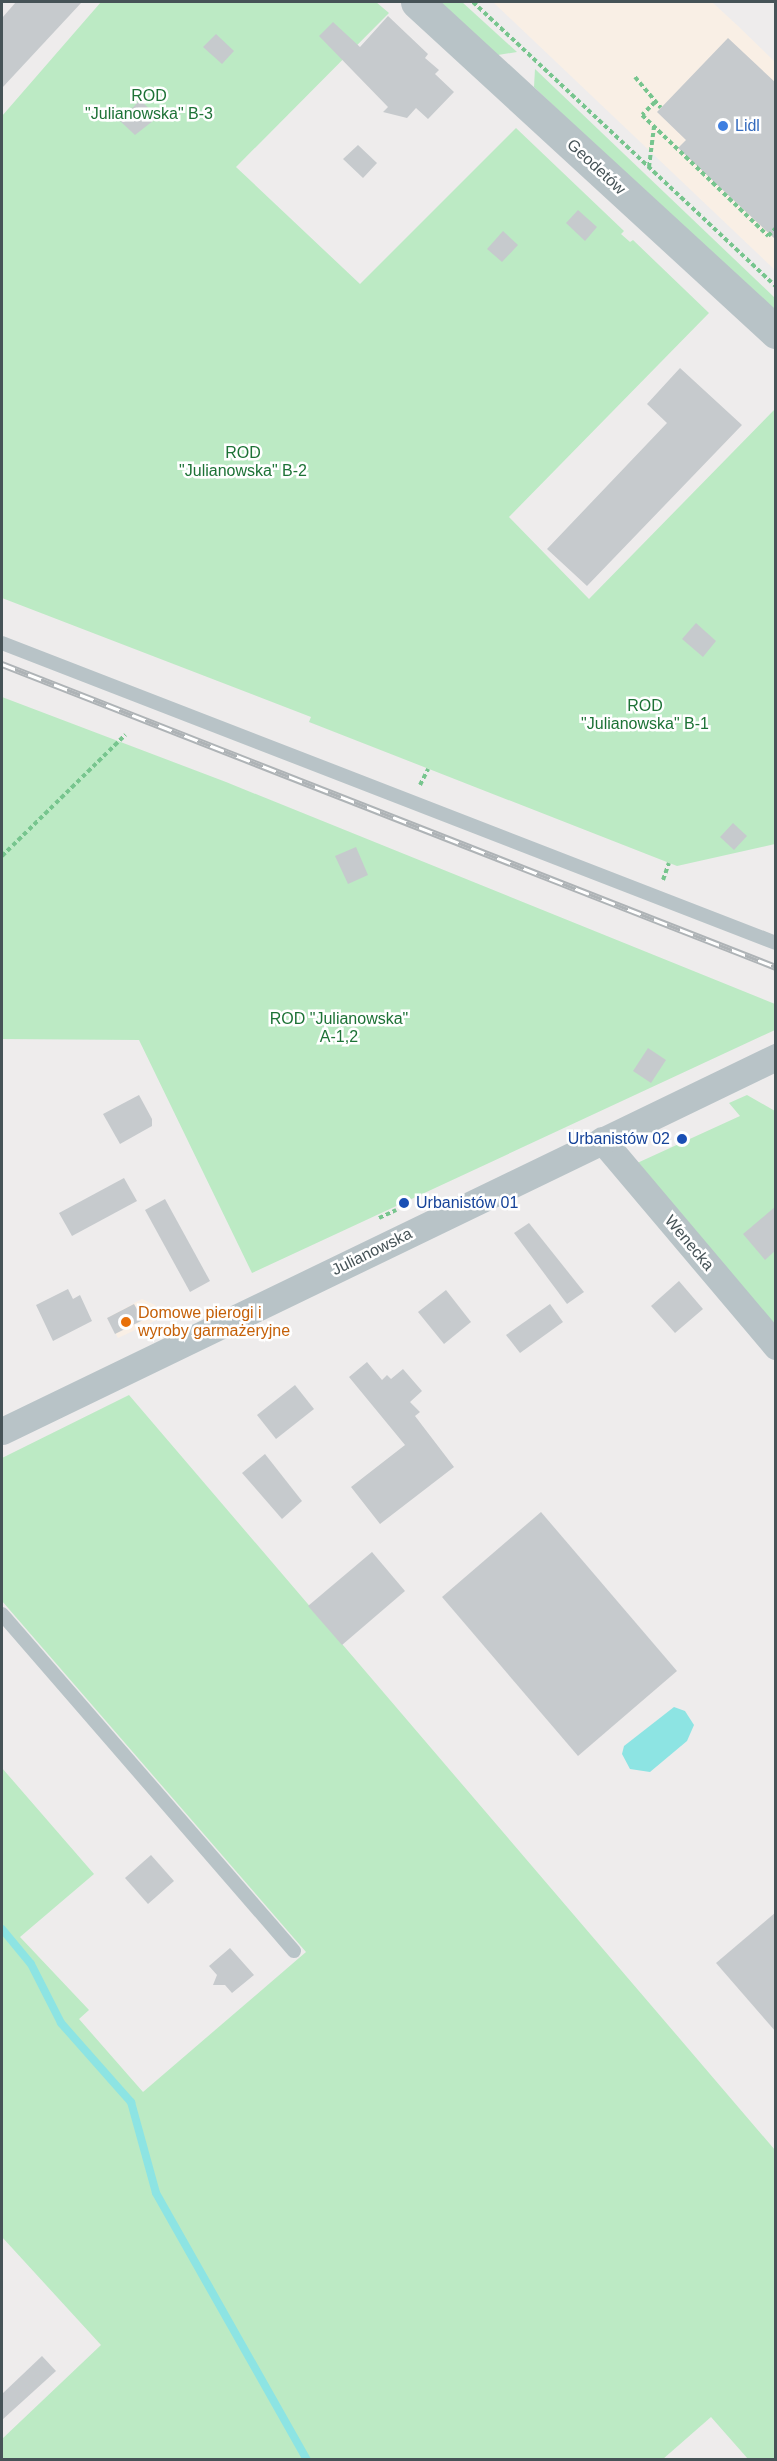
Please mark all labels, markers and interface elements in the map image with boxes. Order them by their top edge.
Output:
park label: ROD "Julianowska" B-3 [85,86,213,124]
place label: Lidl [735,116,760,136]
marker: Lidl [716,119,730,133]
street label: Geodetów [563,135,629,199]
park label: ROD "Julianowska" B-2 [179,443,307,481]
park label: ROD "Julianowska" B-1 [581,696,709,734]
park label: ROD "Julianowska" A-1,2 [270,1009,408,1047]
place label: Urbanistów 02 [568,1129,670,1149]
marker: Urbanistów 02 [675,1132,689,1146]
place label: Urbanistów 01 [416,1193,518,1213]
marker: Urbanistów 01 [397,1196,411,1210]
street label: Wenecka [660,1211,718,1275]
street label: Julianowska [329,1224,415,1280]
place label: Domowe pierogi i wyroby garmażeryjne [138,1303,290,1341]
marker: Domowe pierogi i wyroby garmażeryjne [119,1315,133,1329]

